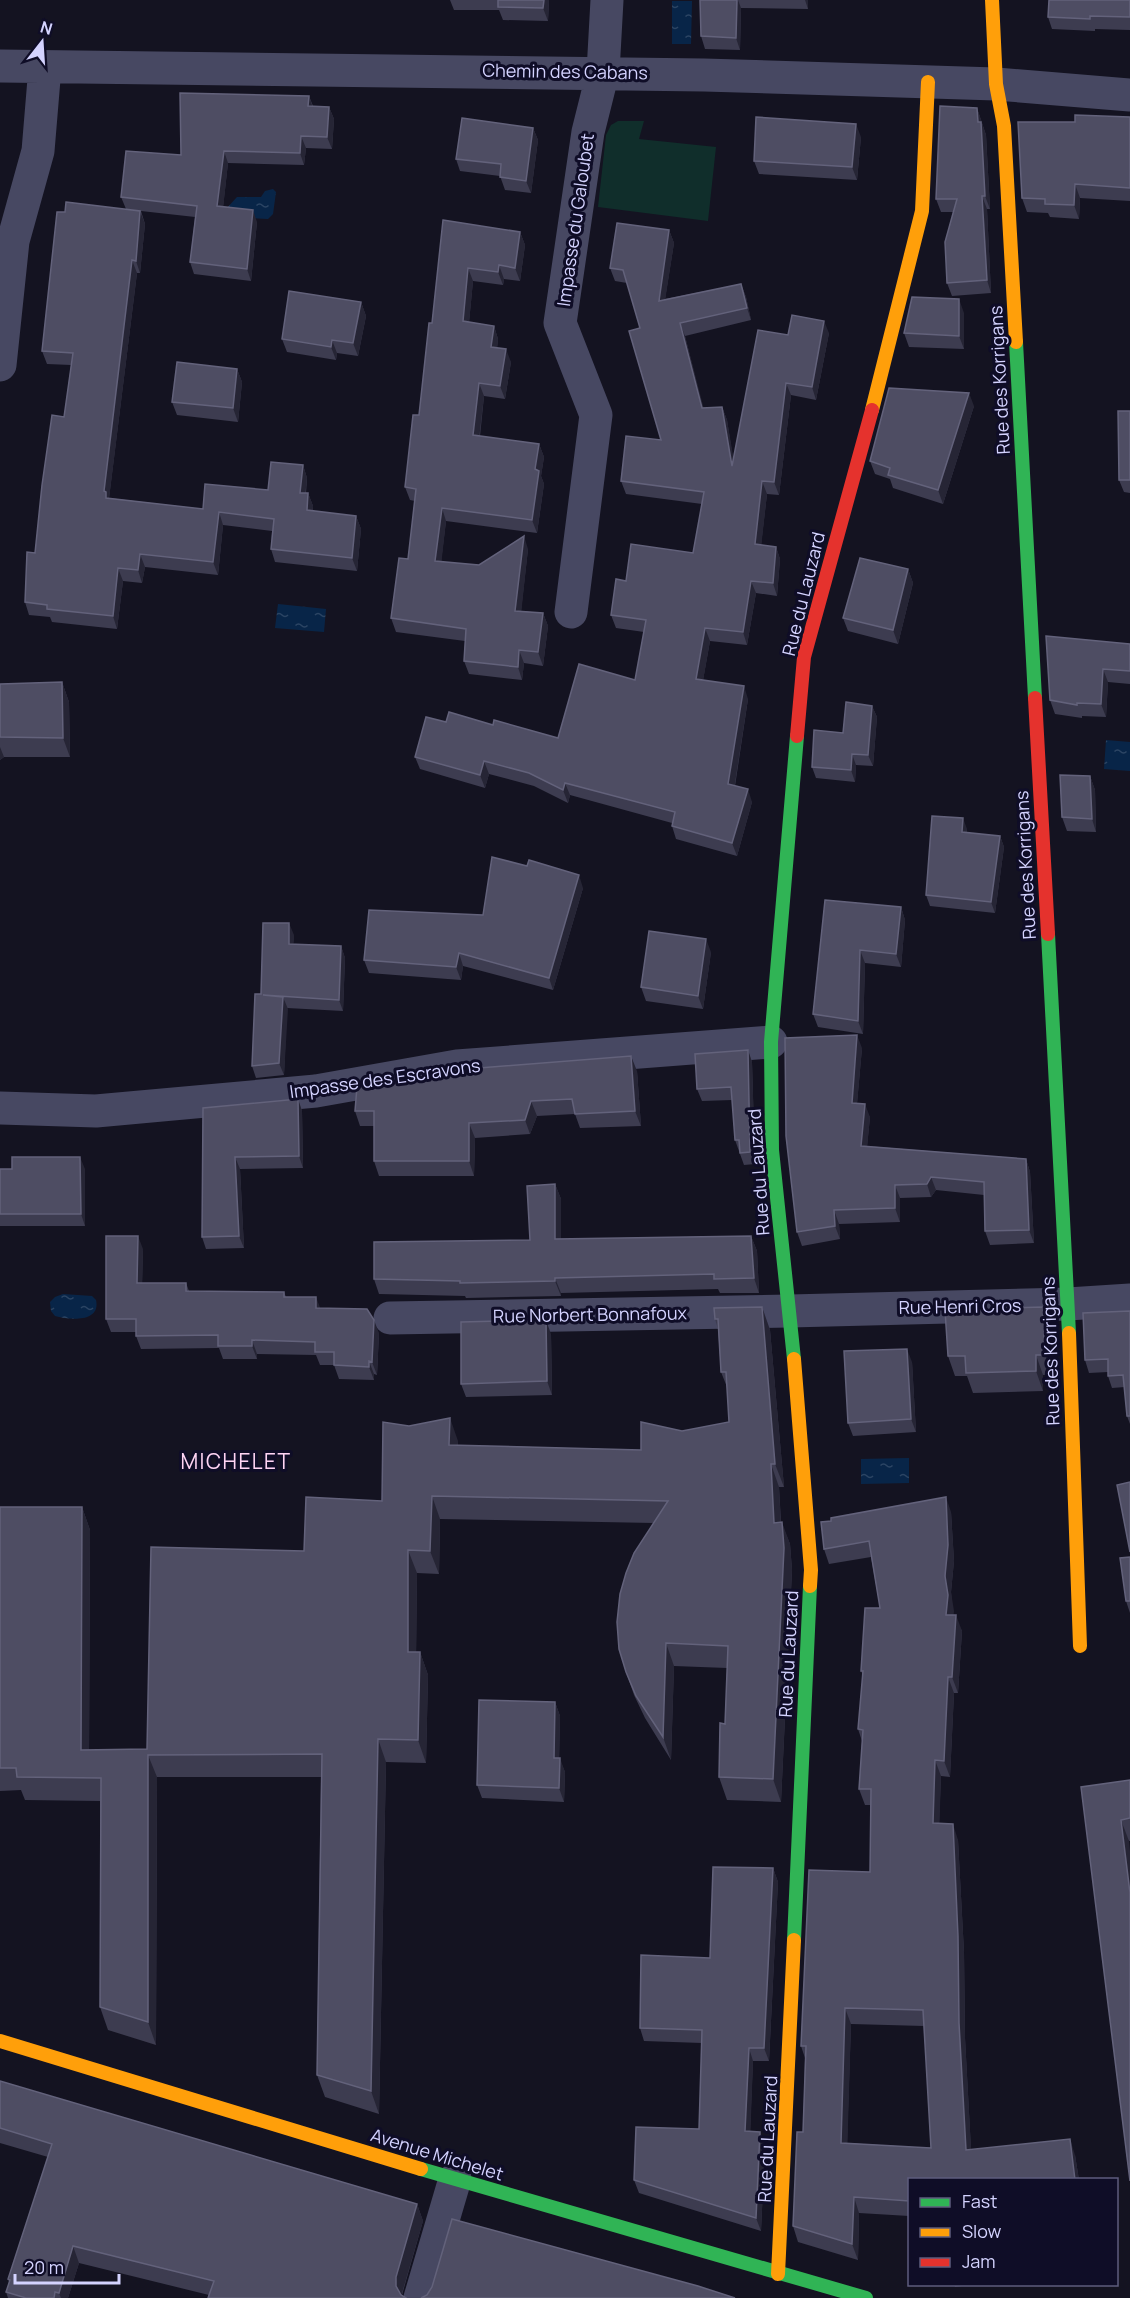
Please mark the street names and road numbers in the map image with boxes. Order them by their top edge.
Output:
street label: Chemin des Cabans [482,58,648,84]
street label: Impasse du Galoubet [551,132,599,308]
street label: Rue des Korrigans [983,305,1015,455]
street label: Rue du Lauzard [776,529,830,658]
street label: Rue des Korrigans [1009,790,1041,940]
street label: Impasse des Escravons [288,1053,482,1103]
street label: Rue du Lauzard [742,1108,774,1236]
street label: Rue des Korrigans [1035,1276,1065,1426]
street label: Rue Henri Cros [898,1293,1022,1319]
street label: Rue Norbert Bonnafoux [493,1300,688,1328]
street label: Rue du Lauzard [773,1590,803,1718]
street label: Rue du Lauzard [752,2075,782,2203]
street label: Avenue Michelet [368,2122,507,2186]

